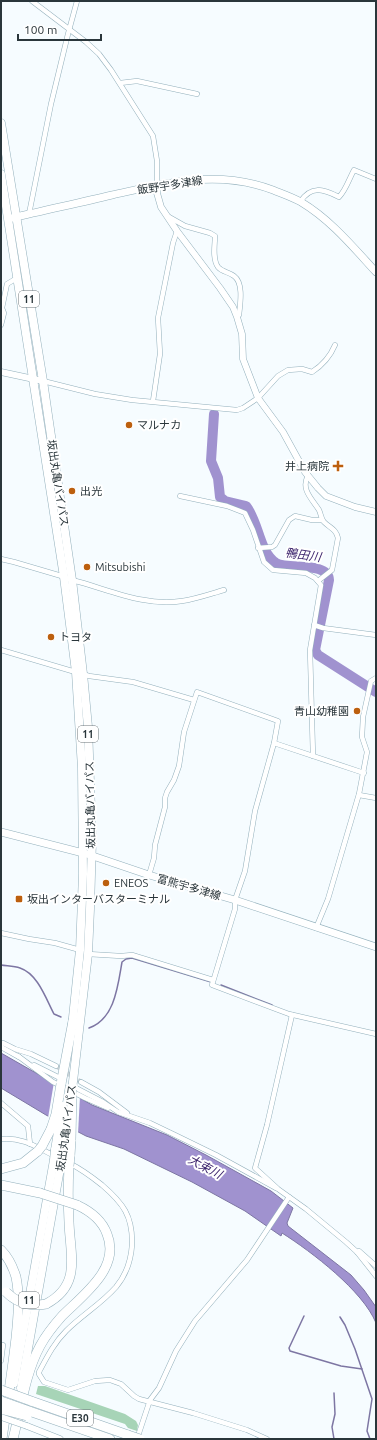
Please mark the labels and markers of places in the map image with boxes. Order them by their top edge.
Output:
place label: マルナカ [137,419,181,431]
marker: マルナカ [124,420,134,430]
place label: 井上病院 [285,460,329,472]
marker: 井上病院 [332,460,344,472]
place label: 出光 [80,485,102,497]
marker: 出光 [67,486,77,496]
place label: Mitsubishi [95,561,145,573]
marker: Mitsubishi [82,562,92,572]
place label: トヨタ [59,631,92,643]
marker: トヨタ [46,632,56,642]
place label: 青山幼稚園 [294,705,349,717]
marker: 青山幼稚園 [352,706,362,716]
place label: ENEOS [114,877,149,889]
marker: ENEOS [101,878,111,888]
place label: 坂出インターバスターミナル [27,893,170,905]
marker: 坂出インターバスターミナル [14,894,24,904]

